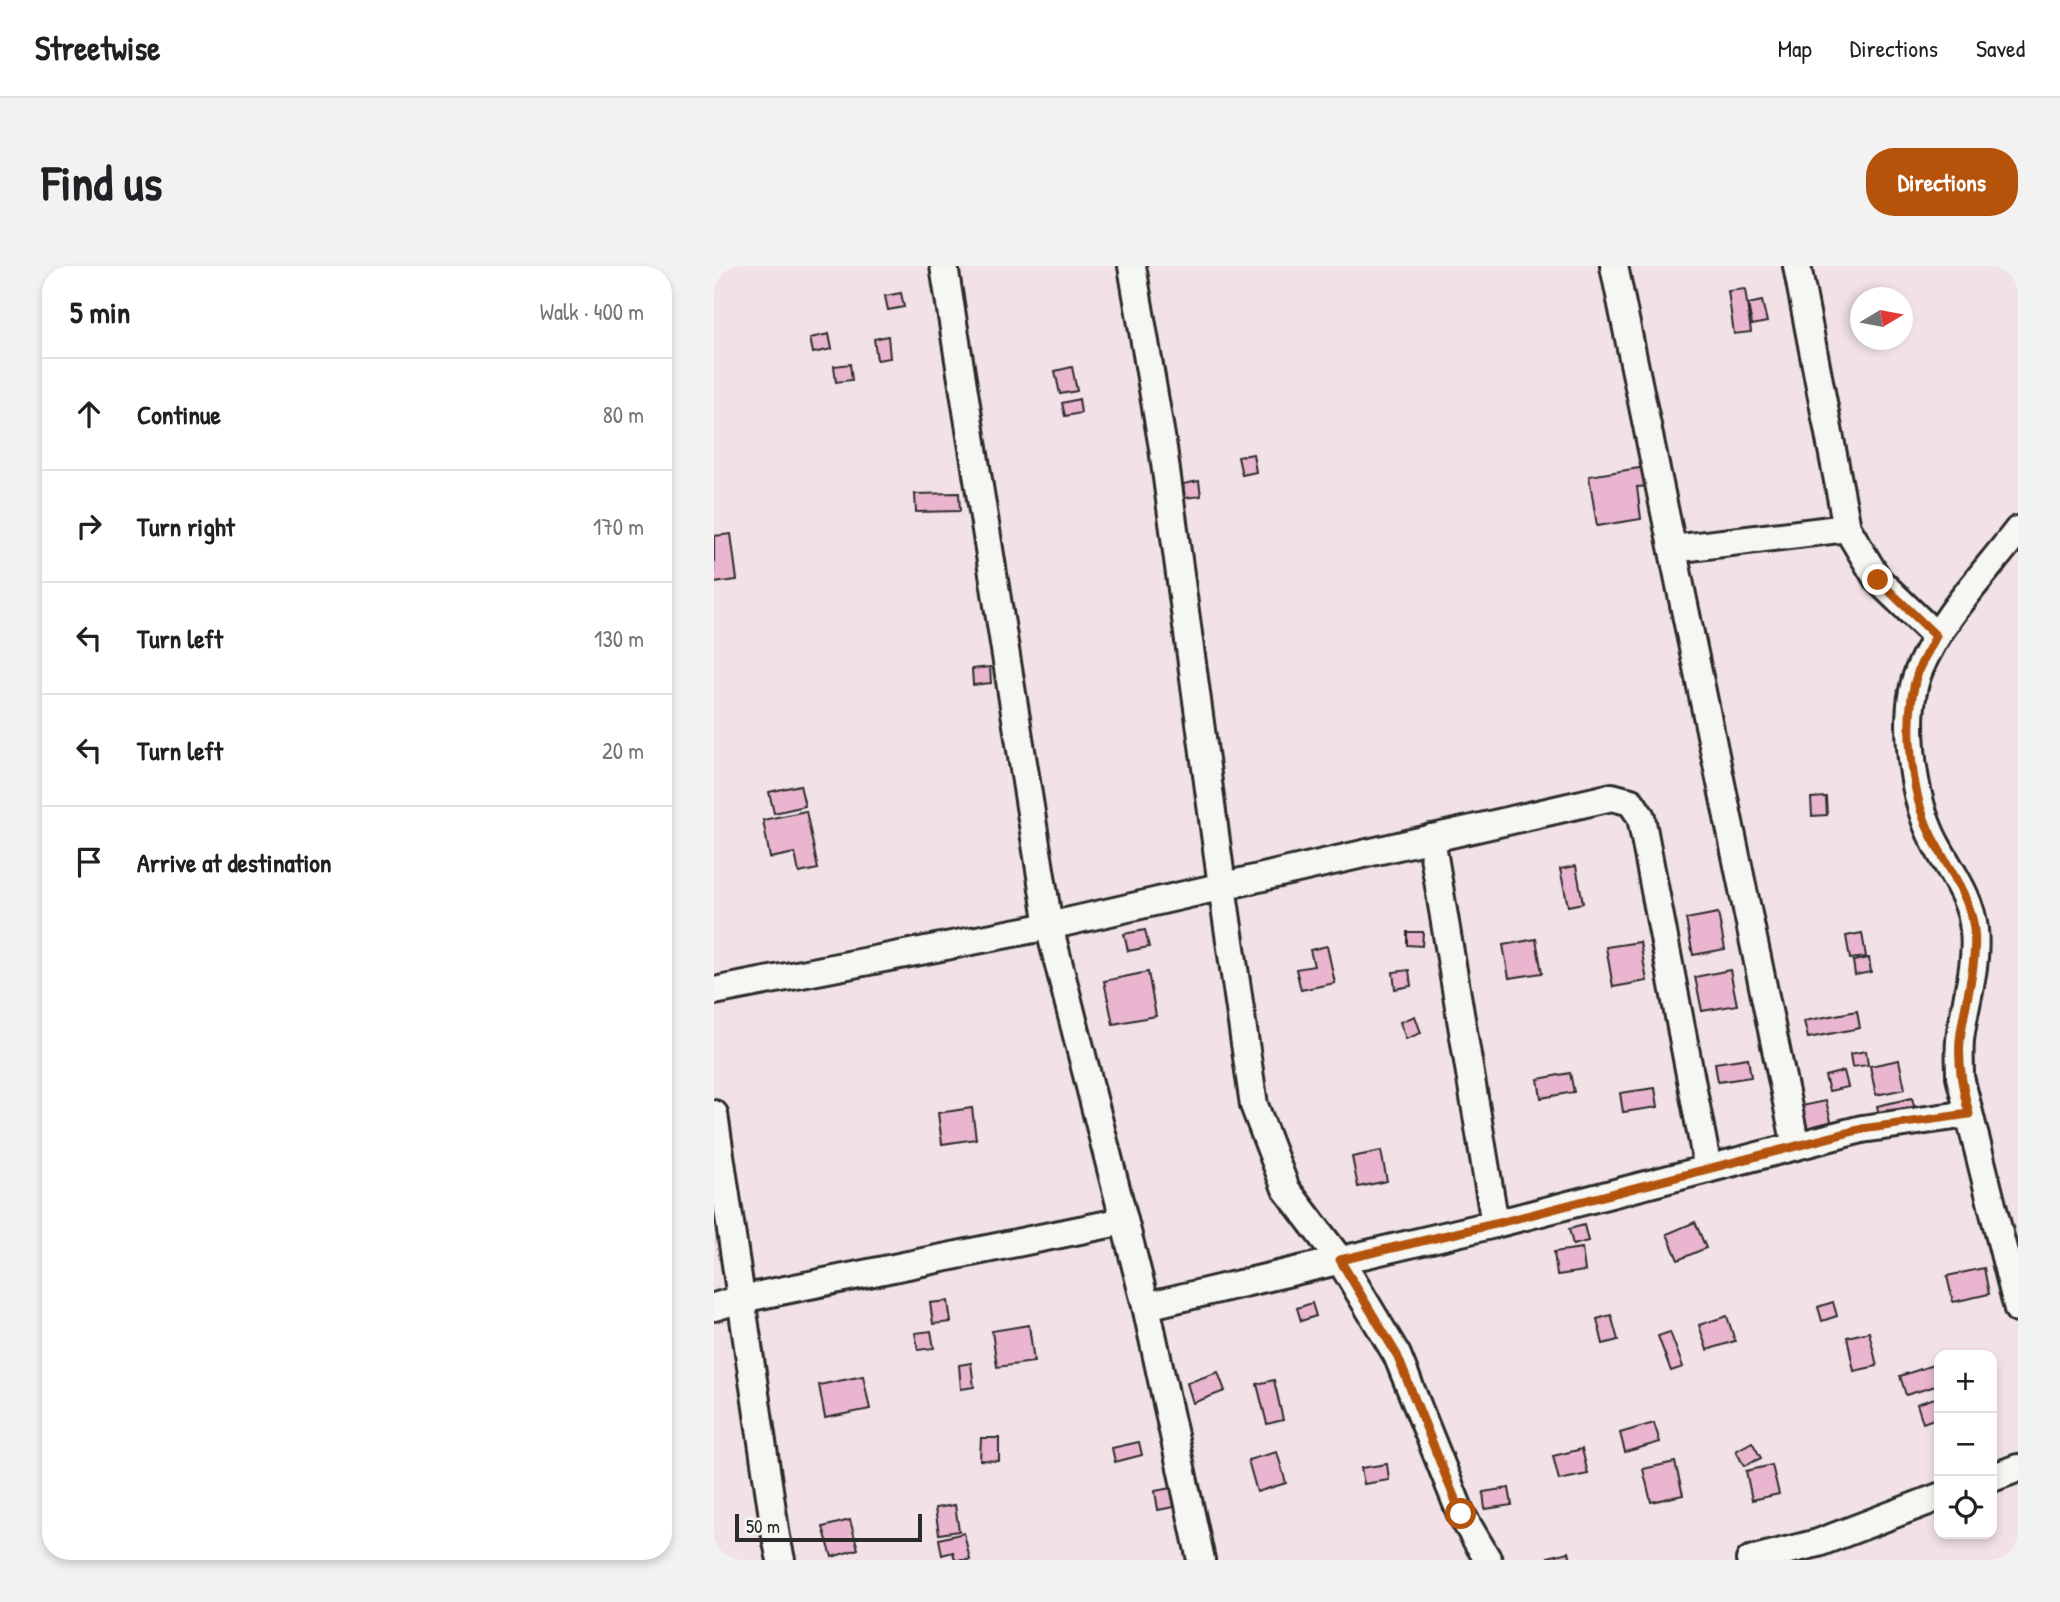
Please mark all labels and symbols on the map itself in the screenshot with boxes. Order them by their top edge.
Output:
north arrow [1850,287,1913,350]
route end [1862,564,1893,595]
route start [1445,1498,1476,1529]
scale bar [735,1511,922,1543]

